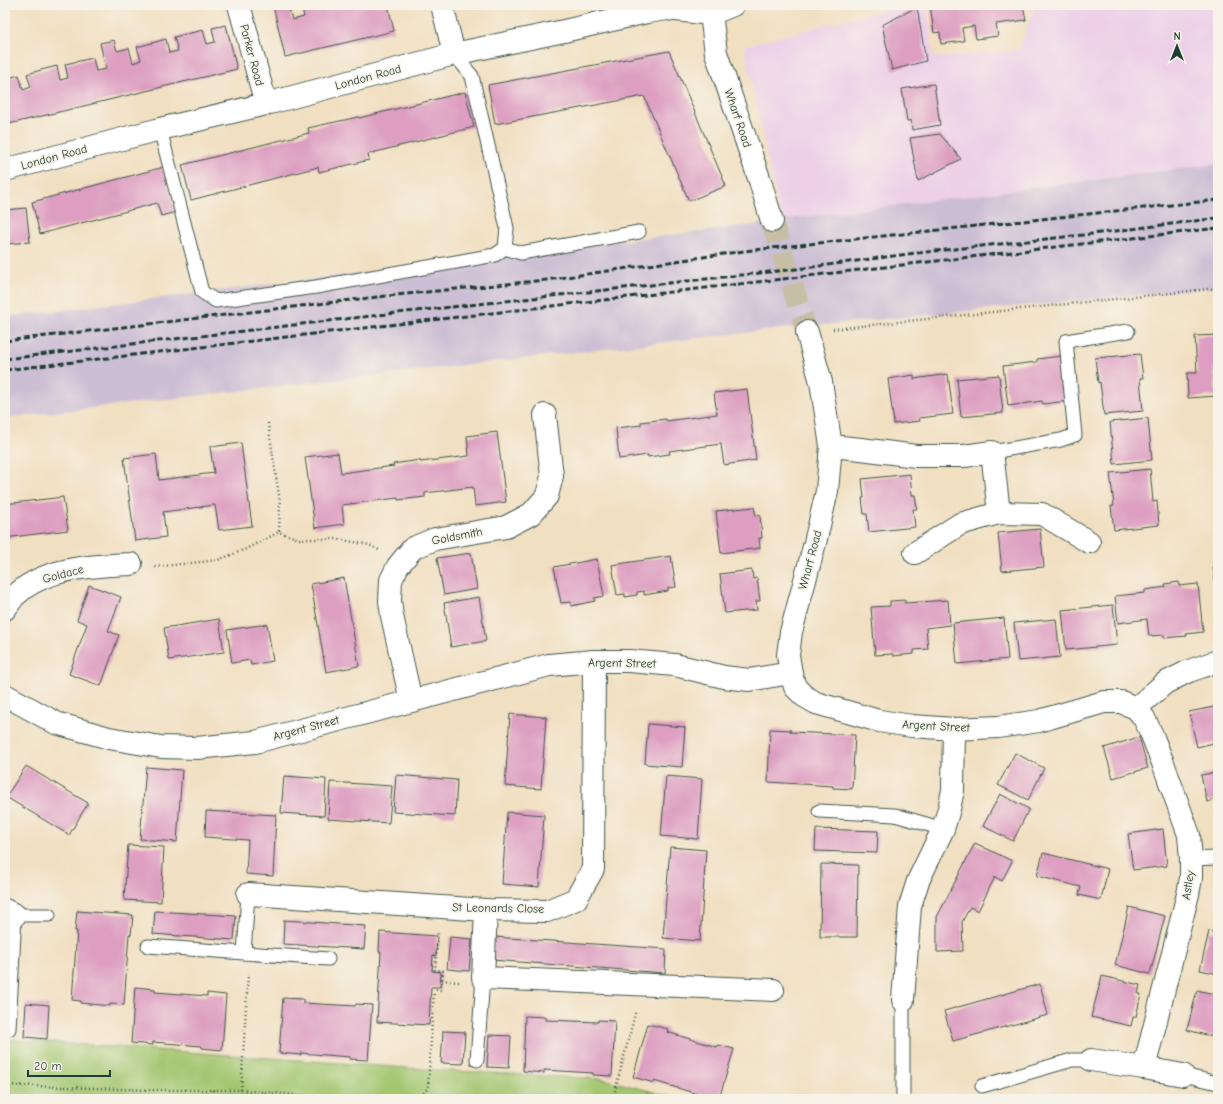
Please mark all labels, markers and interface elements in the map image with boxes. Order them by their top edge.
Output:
street label: Parker Road [237,23,267,87]
north arrow [1157,26,1197,66]
text: N [1173,30,1181,43]
street label: London Road [333,61,403,93]
street label: Wharf Road [721,87,755,149]
street label: London Road [19,141,89,173]
street label: Goldsmith [430,524,484,548]
street label: Wharf Road [795,529,825,591]
street label: Goldace [41,562,85,586]
street label: Argent Street [588,655,657,671]
street label: Argent Street [271,712,341,744]
street label: Argent Street [902,717,971,735]
street label: Astley [1179,869,1197,901]
street label: St Leonards Close [452,900,544,916]
scale bar [28,1052,110,1078]
text: 20 m [34,1059,62,1073]

